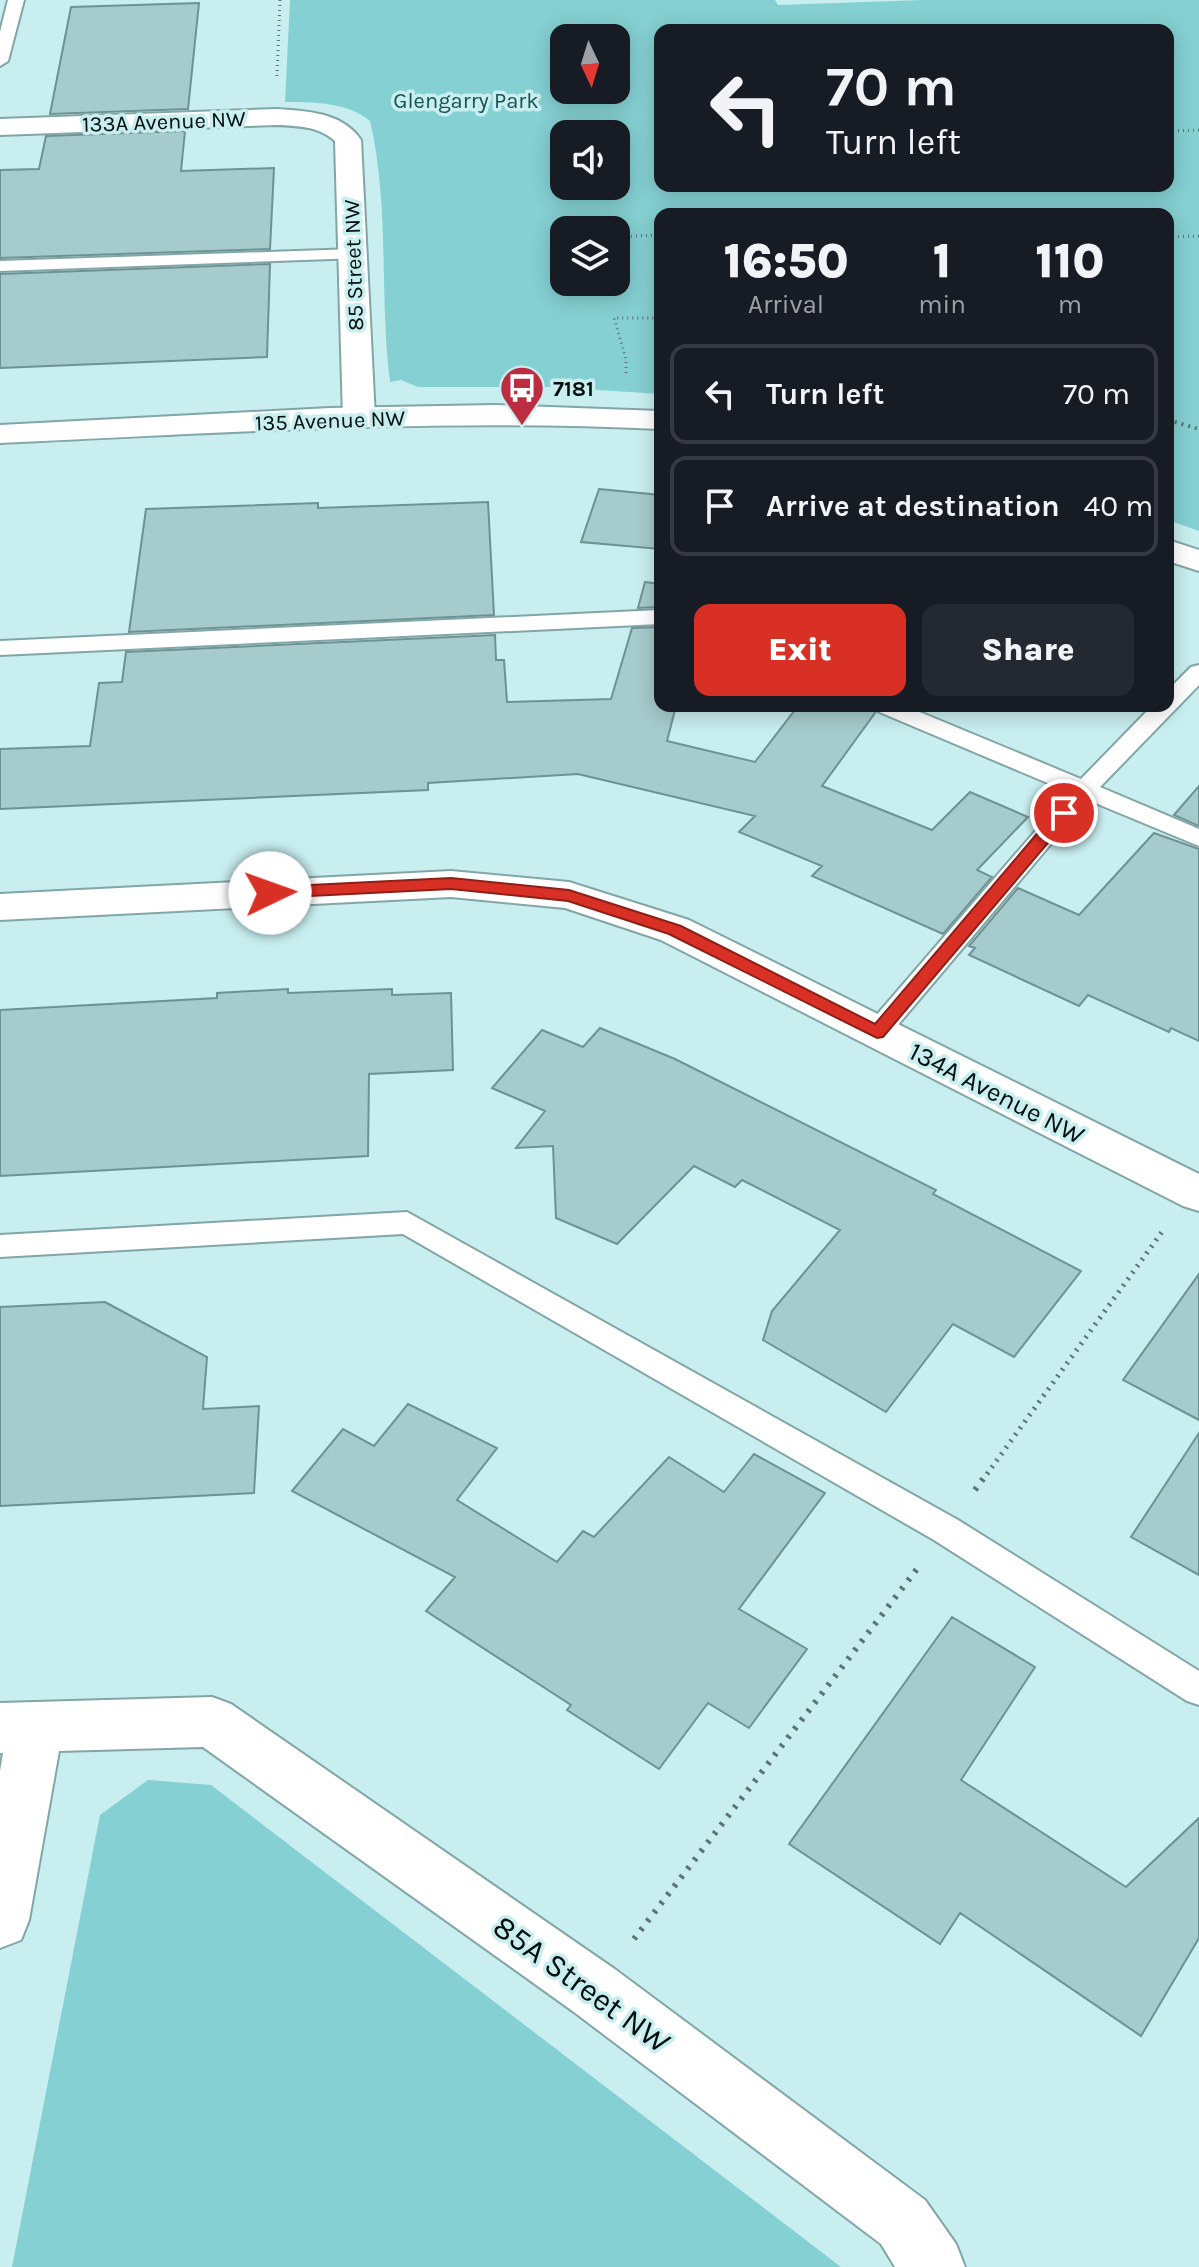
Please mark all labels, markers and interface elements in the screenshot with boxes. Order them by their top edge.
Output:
north arrow [550,24,630,104]
map controls [550,24,630,296]
text: 70 m [826,54,957,119]
icon: left [694,56,798,160]
park label: Glengarry Park [393,88,539,114]
street label: 133A Avenue NW [82,106,246,138]
button: sound [550,120,630,200]
text: Turn left [826,121,961,163]
street label: 85 Street NW [339,198,369,331]
button: layers [550,216,630,296]
text: 16:50 [723,233,849,289]
text: 1 [933,233,951,289]
text: 110 [1035,233,1105,289]
text: Arrival [748,289,824,320]
text: min [918,289,966,320]
text: m [1058,289,1082,320]
bus stop icon: 7181 [498,364,546,427]
icon: left [698,372,742,416]
place label: 7181 [553,376,594,402]
text: Turn left [766,376,884,412]
text: 70 m [1063,376,1130,412]
street label: 135 Avenue NW [255,405,406,437]
icon: arrive [698,484,742,528]
text: Arrive at destination [766,488,1060,524]
text: 40 m [1084,488,1153,524]
button: Exit [694,604,906,696]
button: Share [922,604,1134,696]
pin [1030,779,1098,847]
icon: arrive [1042,791,1086,835]
position arrow [228,851,312,935]
street label: 134A Avenue NW [904,1036,1090,1151]
street label: 85A Street NW [486,1908,678,2061]

